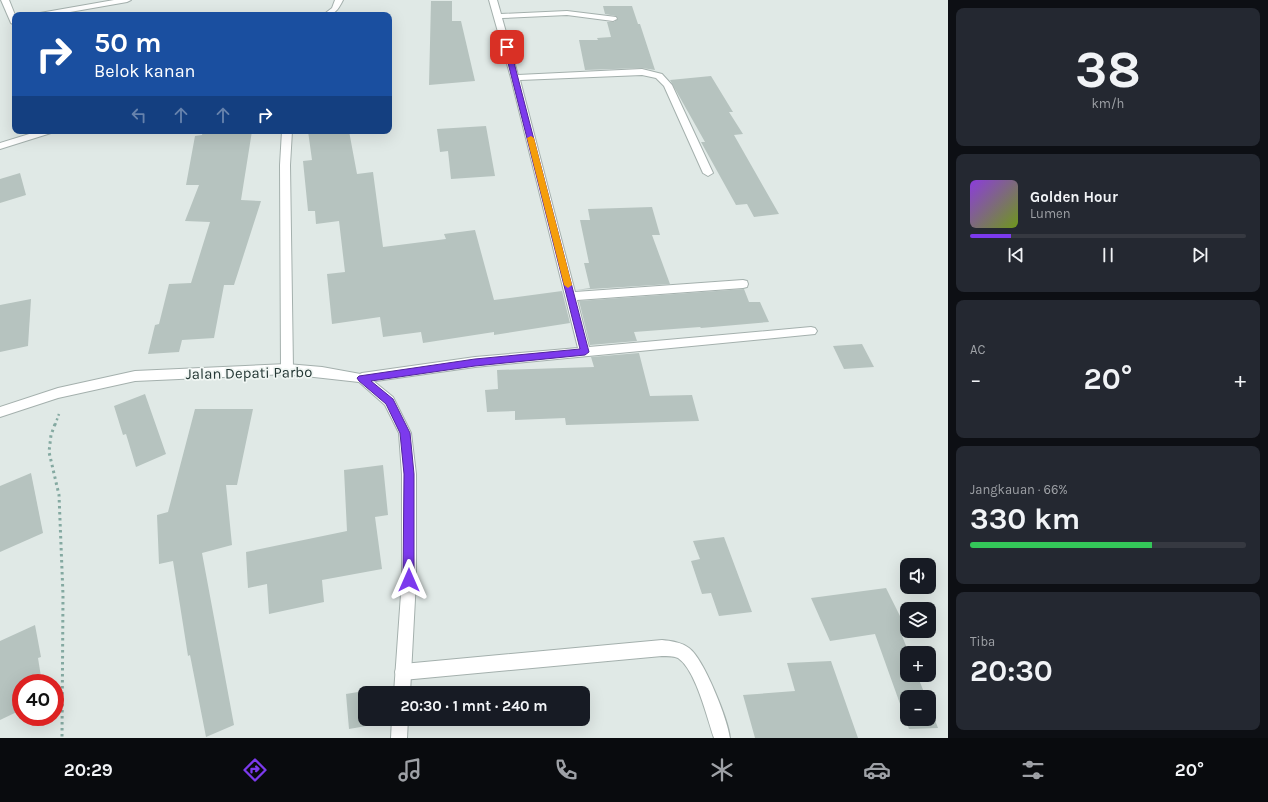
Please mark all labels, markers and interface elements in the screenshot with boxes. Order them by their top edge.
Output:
text: 50 m [94,26,162,59]
icon: right [28,28,80,80]
pin [490,30,524,64]
icon: arrive [496,36,518,58]
text: 38 [1075,39,1141,100]
text: Belok kanan [94,60,195,82]
text: km/h [1092,96,1124,111]
icon: left [128,104,150,126]
icon: ahead [170,104,192,126]
icon: ahead [212,104,234,126]
icon: right [254,104,276,126]
text: Golden Hour [1030,188,1118,206]
text: Lumen [1030,206,1071,221]
icon: previous [1005,244,1027,266]
icon: pause [1097,244,1119,266]
icon: next [1189,244,1211,266]
text: AC [970,342,985,357]
text: 20° [1084,361,1132,397]
street label: Jalan Depati Parbo [185,363,313,383]
text: − [970,367,982,393]
text: + [1234,367,1246,393]
text: Jangkauan · 66% [970,482,1068,497]
text: 330 km [970,501,1080,537]
map controls [900,558,936,726]
button: sound [900,558,936,594]
position arrow [388,559,430,601]
button: layers [900,602,936,638]
text: Tiba [970,634,995,649]
button: + [900,646,936,682]
text: 20:30 [970,653,1053,689]
speed limit sign: 40 [12,674,64,726]
button: − [900,690,936,726]
text: 20:30 · 1 mnt · 240 m [400,697,548,715]
icon: directions [241,756,269,784]
icon: music [396,756,424,784]
icon: phone [552,756,580,784]
icon: climate [708,756,736,784]
icon: car [863,756,891,784]
icon: filters [1019,756,1047,784]
text: 20:29 [64,759,113,781]
text: 20° [1175,759,1204,781]

